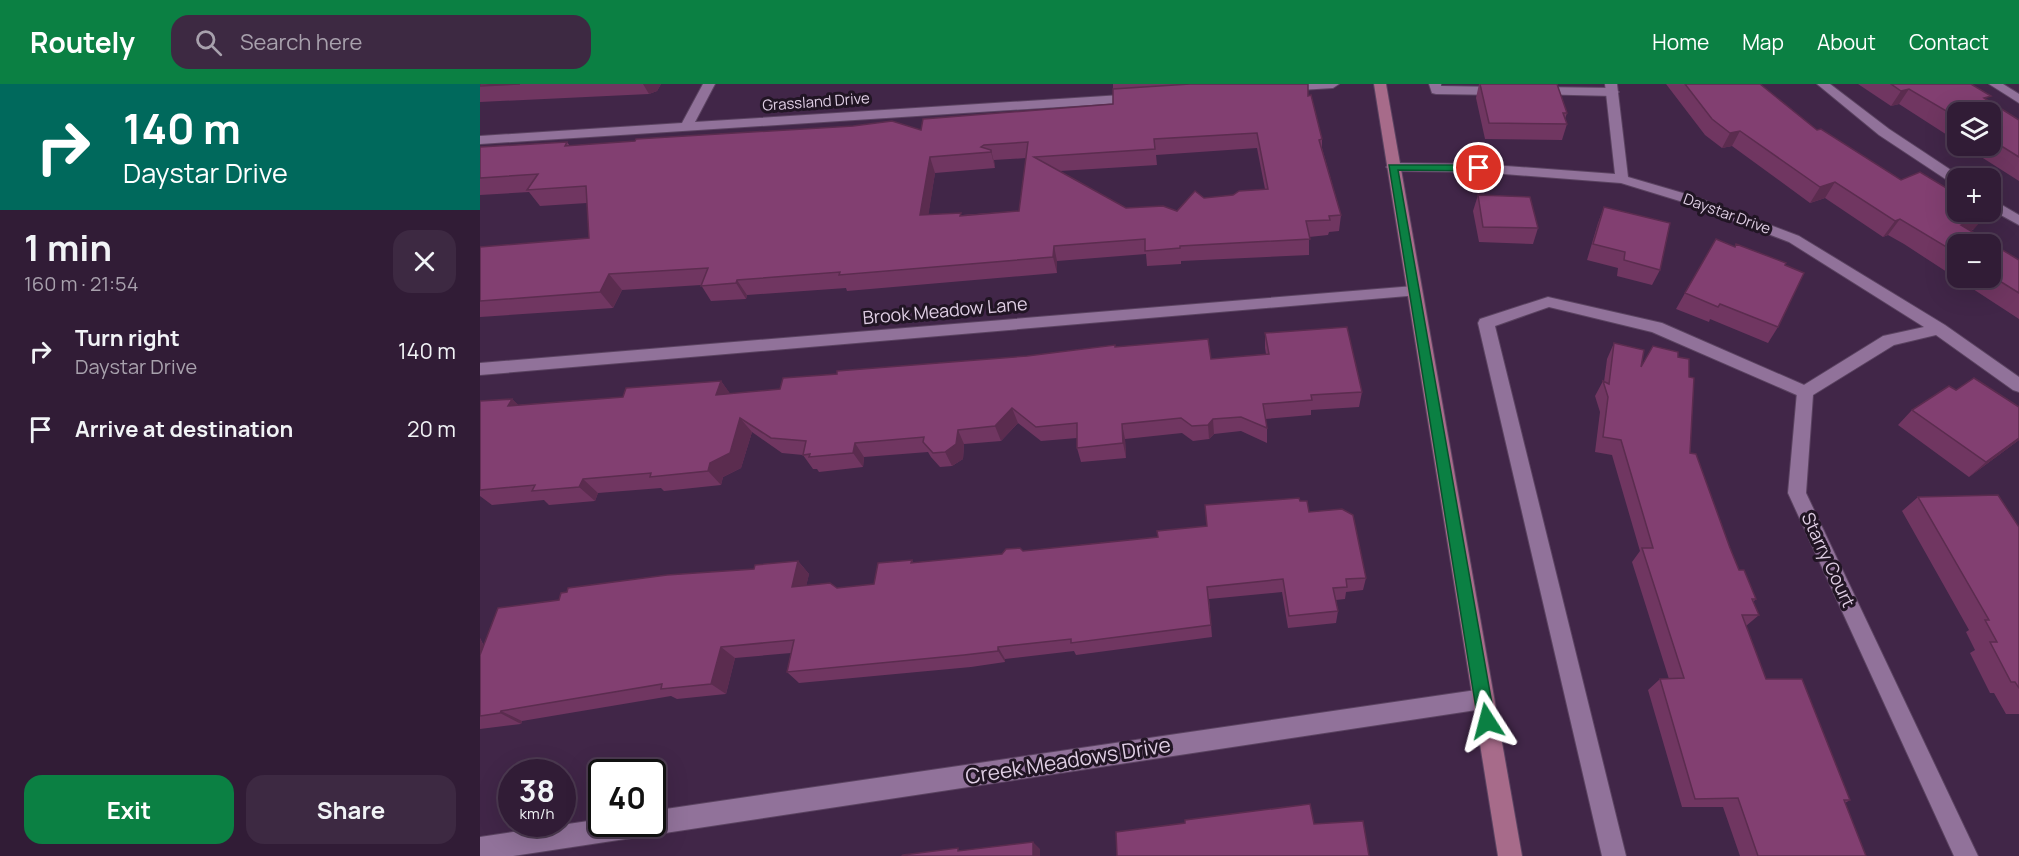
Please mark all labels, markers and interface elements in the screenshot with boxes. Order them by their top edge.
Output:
search box [171,15,591,69]
text: Routely [30,23,135,61]
icon: search [192,26,225,59]
text: Search here [240,27,362,57]
text: Home [1652,28,1709,56]
text: Map [1742,28,1784,56]
text: About [1817,28,1876,56]
text: Contact [1909,28,1989,56]
street label: Grassland Drive [762,87,871,116]
text: 140 m [123,99,241,157]
map controls [1947,102,2001,288]
button: layers [1947,102,2001,156]
icon: right [24,108,102,186]
pin [1453,142,1504,193]
icon: arrive [1462,151,1495,184]
text: Daystar Drive [123,154,288,191]
button: + [1947,168,2001,222]
street label: Daystar Drive [1681,188,1774,239]
text: 1 min [24,223,112,272]
button: close [393,230,456,293]
button: − [1947,234,2001,288]
text: 160 m · 21:54 [24,270,138,297]
street label: Brook Meadow Lane [862,291,1028,329]
text: Turn right [75,323,180,353]
icon: right [24,335,57,368]
text: 140 m [398,336,456,366]
text: Daystar Drive [75,353,197,380]
icon: arrive [24,413,57,446]
text: Arrive at destination [75,414,293,444]
text: 20 m [407,414,456,444]
street label: Starry Court [1796,508,1861,611]
position arrow [1455,689,1519,753]
street label: Creek Meadows Drive [963,730,1172,790]
speed limit sign: 40 [588,759,666,837]
text: 38 [519,770,555,811]
button: Exit [24,775,234,844]
button: Share [246,775,456,844]
text: km/h [520,803,554,824]

